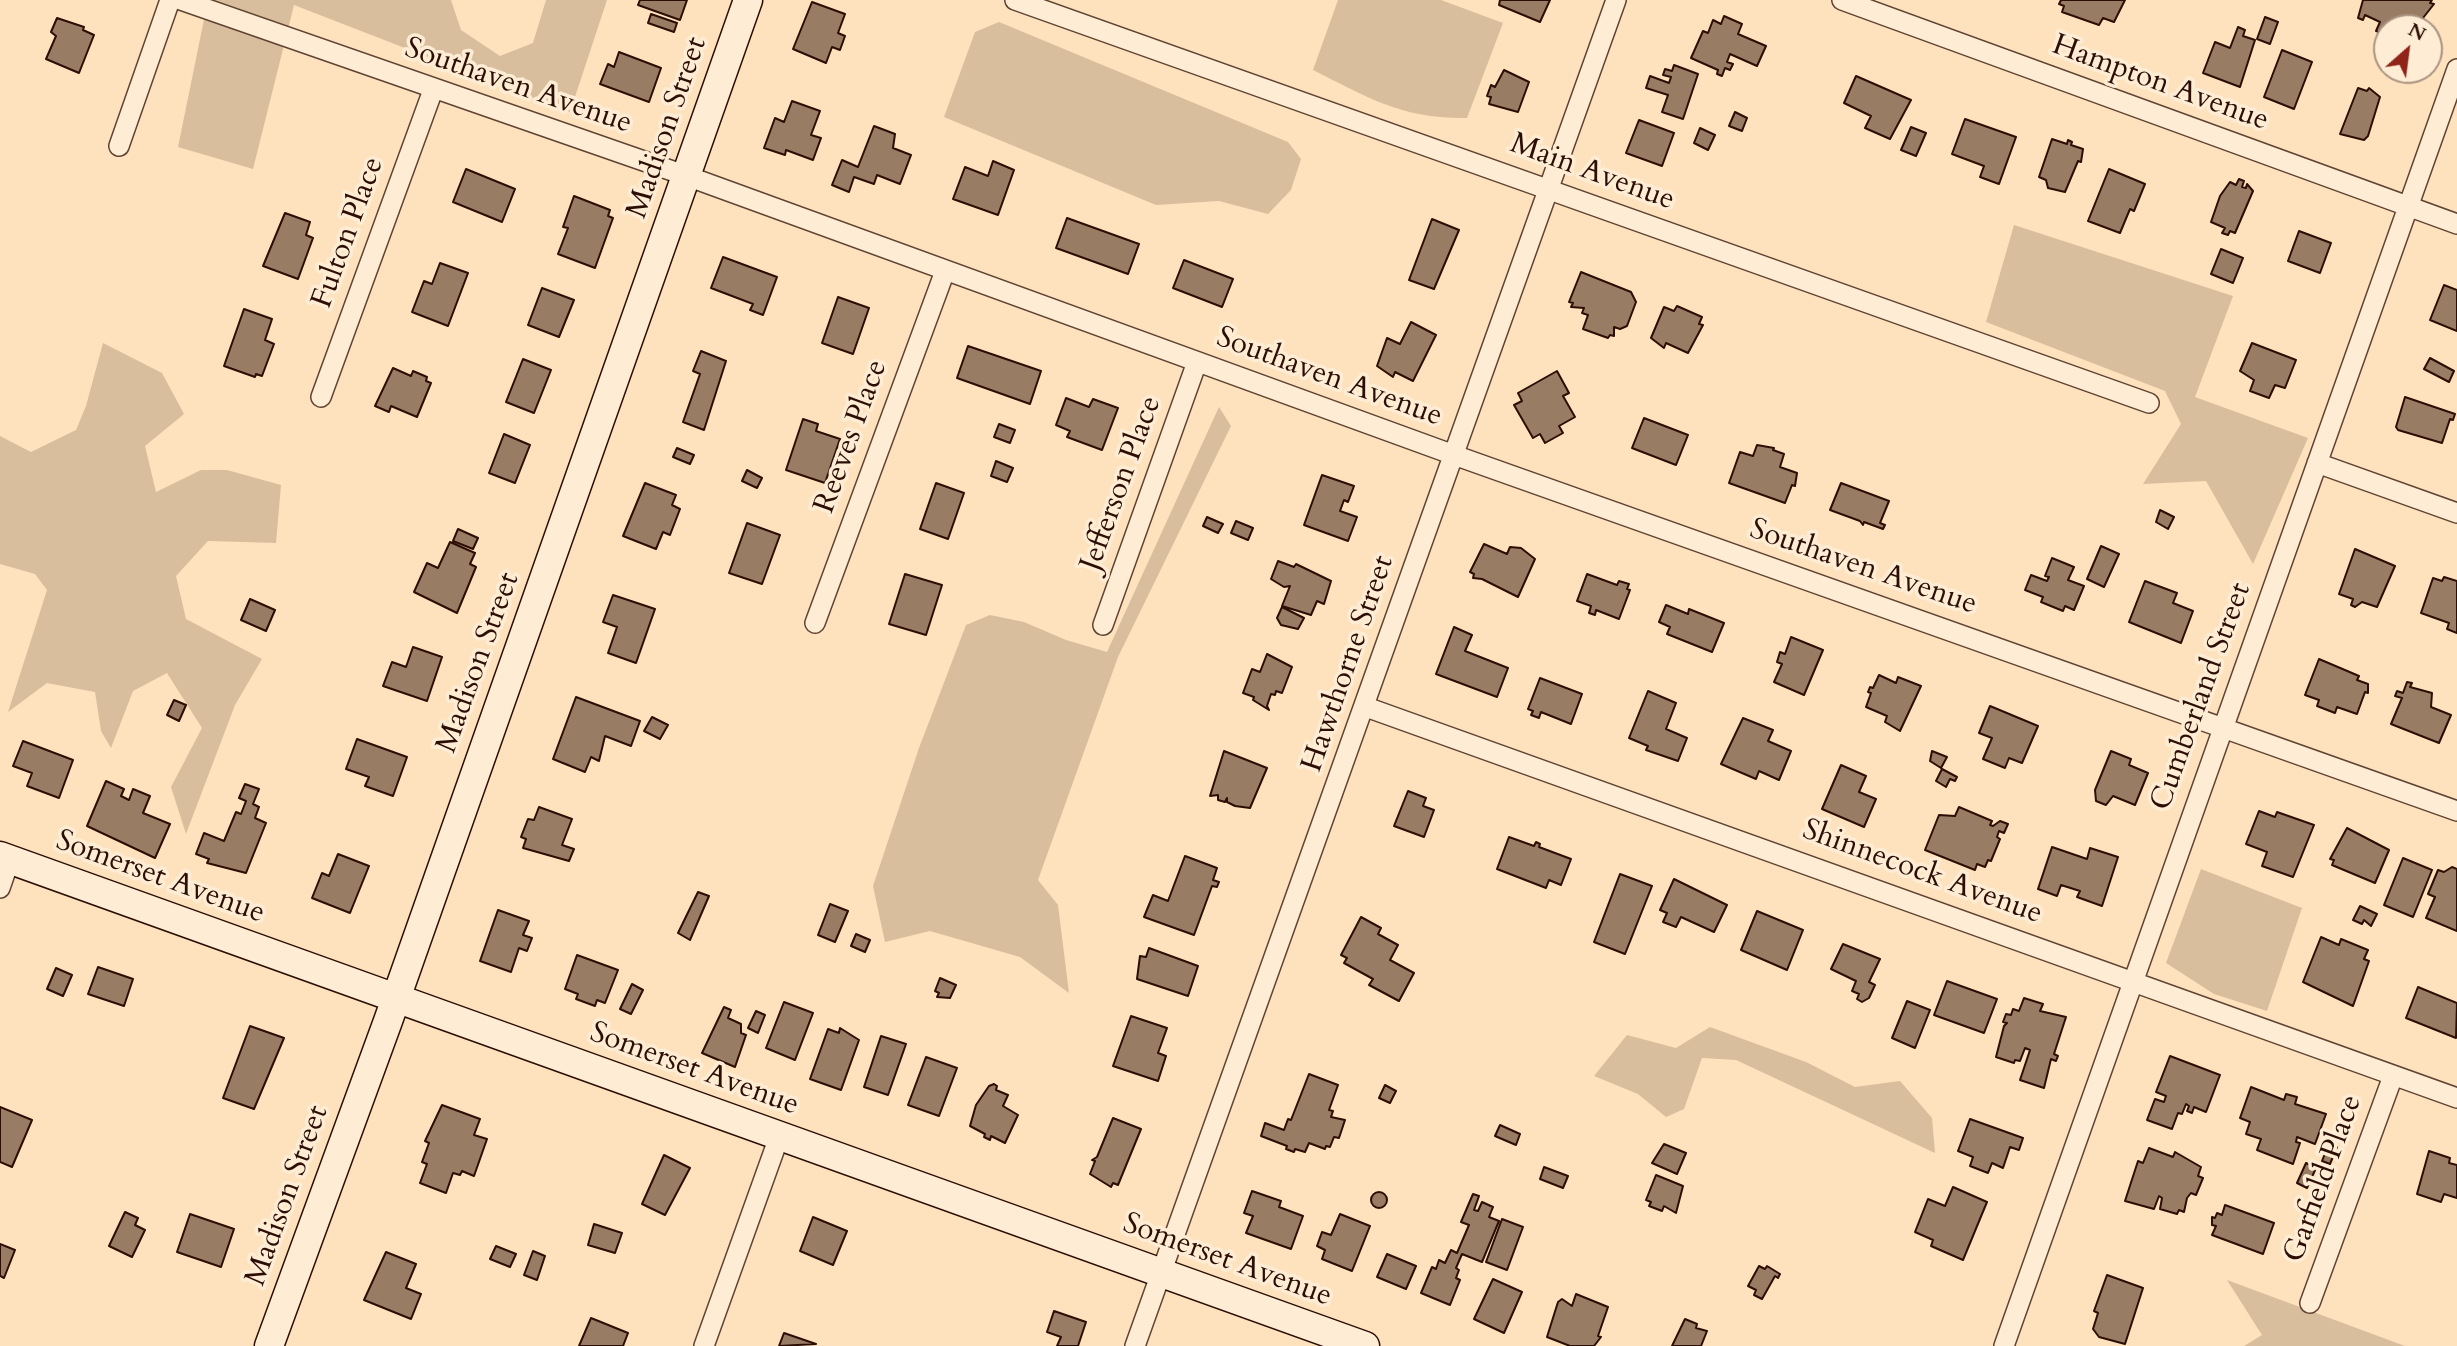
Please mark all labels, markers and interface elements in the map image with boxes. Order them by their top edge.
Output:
north arrow [2373,14,2443,84]
text: N [2404,17,2430,48]
street label: Hampton Avenue [2047,28,2273,140]
street label: Southaven Avenue [400,31,636,143]
street label: Madison Street [620,33,716,223]
street label: Main Avenue [1505,127,1679,219]
street label: Fulton Place [305,153,393,313]
street label: Southaven Avenue [1211,320,1447,436]
street label: Reeves Place [808,355,896,519]
street label: Jefferson Place [1074,392,1170,576]
street label: Southaven Avenue [1745,512,1981,624]
street label: Hawthorne Street [1295,551,1403,777]
street label: Madison Street [430,568,528,758]
street label: Cumberland Street [2144,578,2260,816]
street label: Shinnecock Avenue [1797,813,2047,933]
street label: Somerset Avenue [51,824,269,932]
street label: Somerset Avenue [585,1016,803,1124]
street label: Garfield Place [2277,1090,2371,1268]
street label: Madison Street [239,1101,337,1291]
street label: Somerset Avenue [1118,1207,1336,1315]

